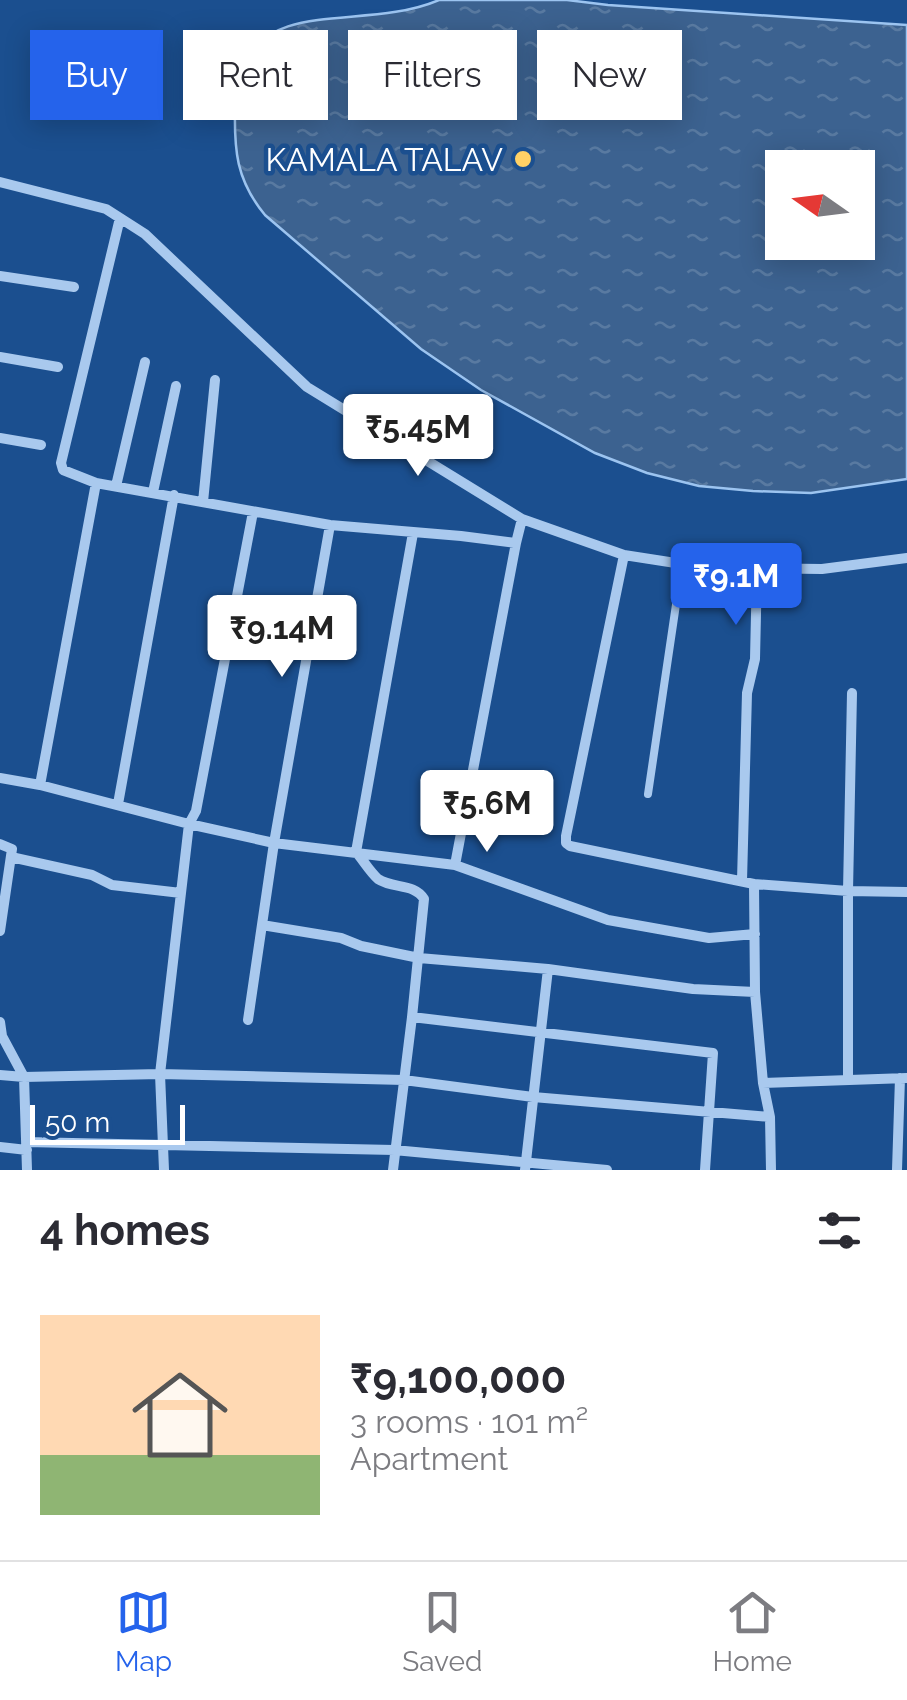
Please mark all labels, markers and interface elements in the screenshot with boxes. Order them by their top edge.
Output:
chip: Buy [30,30,163,120]
chip: Rent [183,30,328,120]
chip: Filters [348,30,517,120]
chip: New [537,30,682,120]
place label: KAMALA TALAV [265,141,503,178]
marker: KAMALA TALAV [512,148,534,170]
north arrow [765,150,875,260]
map controls [765,150,875,260]
pin: ₹5.45M [337,394,499,479]
text: ₹5.45M [365,408,471,445]
pin: ₹9.1M [666,543,806,628]
text: ₹9.1M [693,557,779,594]
pin: ₹9.14M [201,595,363,680]
text: ₹9.14M [230,609,334,646]
pin: ₹5.6M [417,770,557,855]
text: ₹5.6M [442,784,532,821]
scale bar [30,1100,185,1144]
text: 50 m [45,1106,110,1139]
icon: filters [812,1203,867,1258]
text: 4 homes [40,1206,210,1255]
text: ₹9,100,000 [350,1354,566,1403]
icon: home [120,1355,240,1475]
text: 3 rooms · 101 m² [350,1403,588,1440]
text: Apartment [350,1440,508,1477]
tab: Map [115,1585,172,1678]
tab: Saved [402,1585,482,1678]
tab: Home [713,1585,792,1678]

